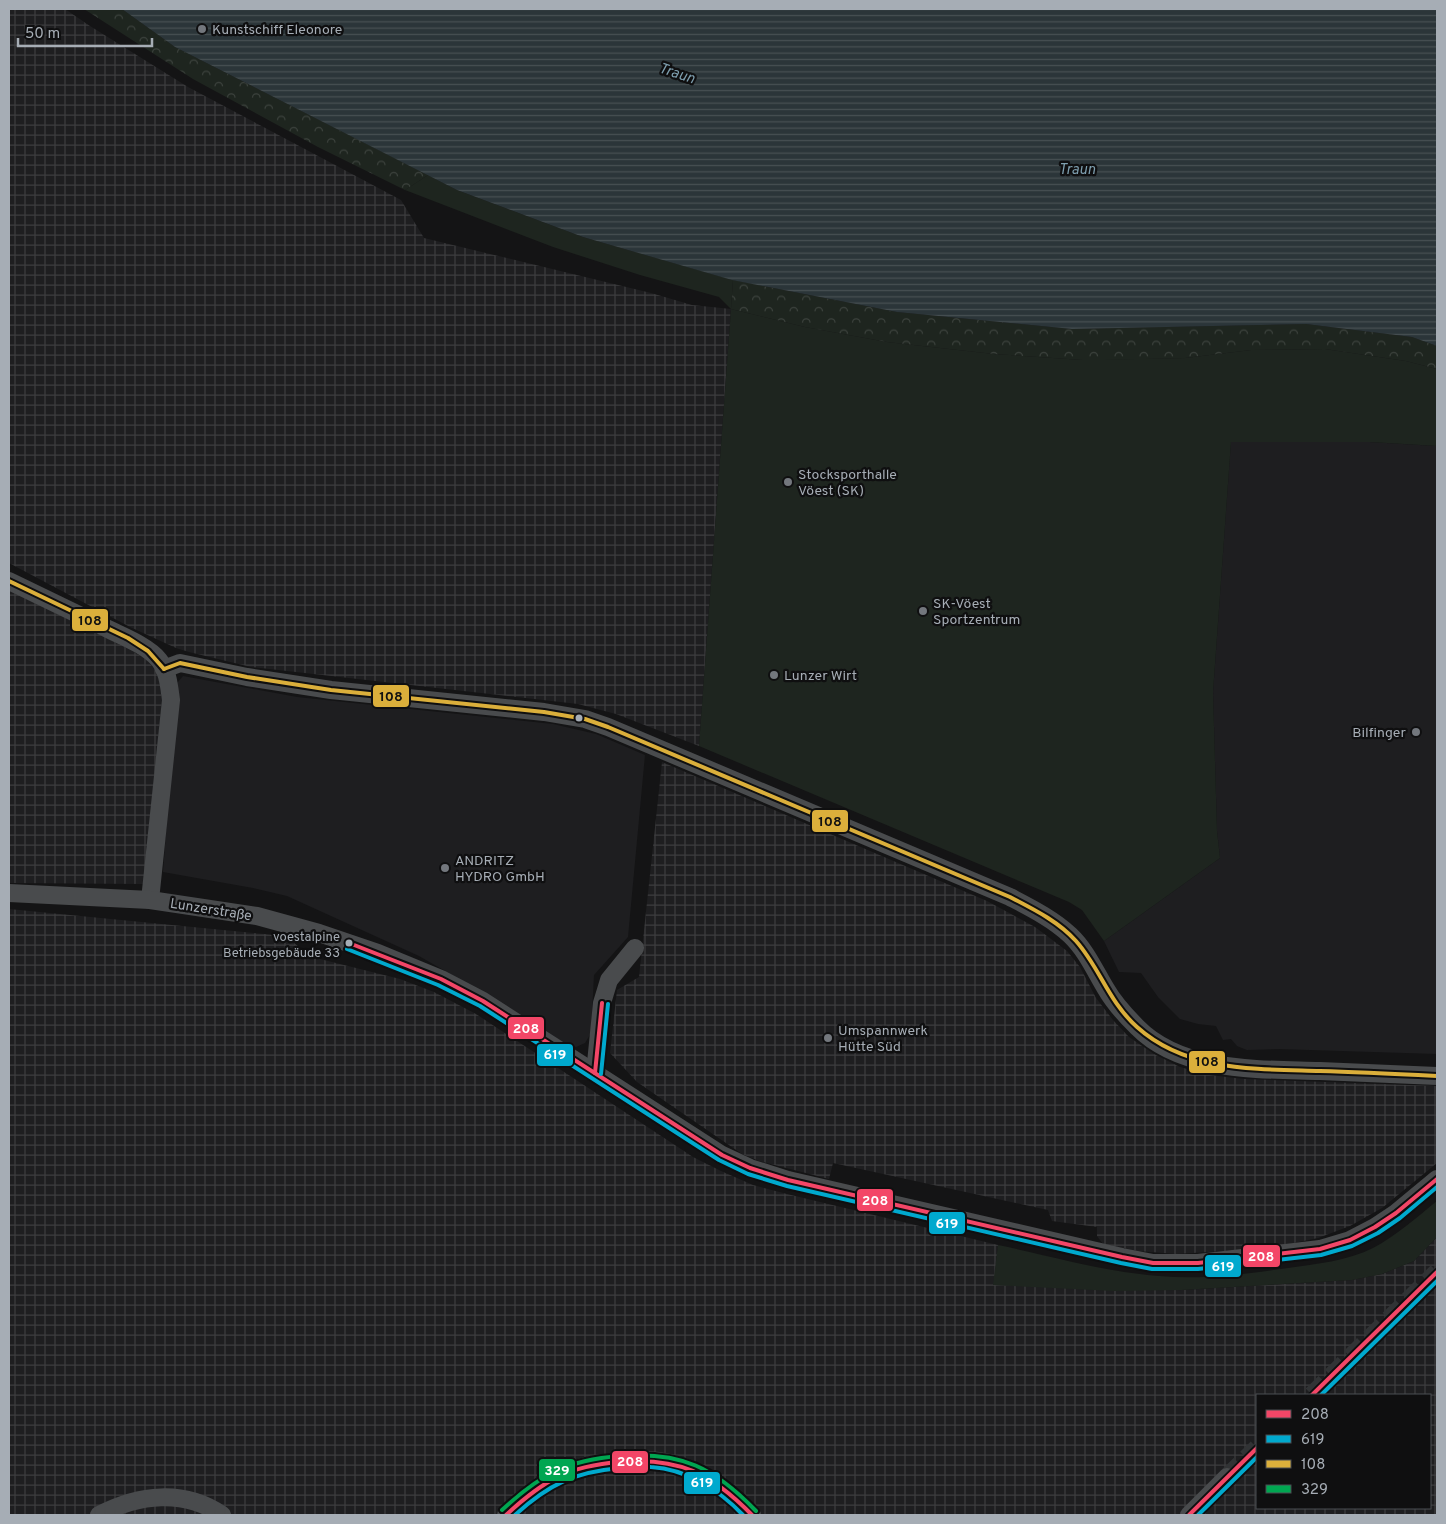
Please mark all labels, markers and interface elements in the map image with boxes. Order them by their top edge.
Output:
scale bar [18,15,151,47]
place label: Kunstschiff Eleonore [212,22,342,39]
marker: Kunstschiff Eleonore [196,23,208,35]
text: 50 m [25,25,60,44]
water label: Traun [656,60,697,89]
water label: Traun [1059,161,1095,180]
place label: Stocksporthalle Vöest (SK) [798,467,897,500]
marker: Stocksporthalle Vöest (SK) [782,476,794,488]
place label: SK-Vöest Sportzentrum [933,596,1020,629]
marker: SK-Vöest Sportzentrum [917,605,929,617]
line badge: 108 [71,608,109,632]
text: 108 [78,613,102,630]
place label: Lunzer Wirt [784,668,857,685]
marker: Lunzer Wirt [768,669,780,681]
line badge: 108 [372,684,410,708]
text: 108 [379,689,403,706]
unlabelled marker [574,713,584,723]
place label: Bilfinger [1352,725,1407,742]
marker: Bilfinger [1410,726,1422,738]
line badge: 108 [811,809,849,833]
text: 108 [818,814,842,831]
place label: ANDRITZ HYDRO GmbH [455,853,545,886]
marker: ANDRITZ HYDRO GmbH [439,862,451,874]
street label: Lunzerstraße [169,896,253,925]
place label: voestalpine Betriebsgebäude 33 [223,930,340,962]
marker: voestalpine Betriebsgebäude 33 [344,938,354,948]
line badge: 208 [507,1016,545,1040]
text: 208 [513,1021,539,1038]
place label: Umspannwerk Hütte Süd [838,1023,928,1056]
marker: Umspannwerk Hütte Süd [822,1032,834,1044]
line badge: 619 [536,1043,574,1067]
text: 619 [544,1047,566,1064]
line badge: 108 [1188,1050,1226,1074]
text: 108 [1195,1054,1219,1071]
line badge: 208 [856,1188,894,1212]
text: 208 [862,1193,888,1210]
line badge: 619 [928,1211,966,1235]
text: 619 [936,1216,958,1233]
line badge: 208 [1242,1244,1281,1268]
text: 208 [1248,1249,1274,1266]
line badge: 619 [1204,1254,1242,1278]
text: 619 [1212,1259,1234,1276]
legend [1256,1394,1431,1509]
text: 208 [1301,1406,1329,1425]
text: 619 [1301,1431,1325,1450]
line badge: 208 [611,1450,649,1474]
text: 208 [617,1454,643,1471]
text: 108 [1301,1456,1325,1475]
line badge: 329 [538,1458,576,1482]
text: 329 [544,1463,570,1480]
line badge: 619 [683,1471,721,1495]
text: 619 [691,1475,713,1492]
text: 329 [1301,1481,1328,1500]

